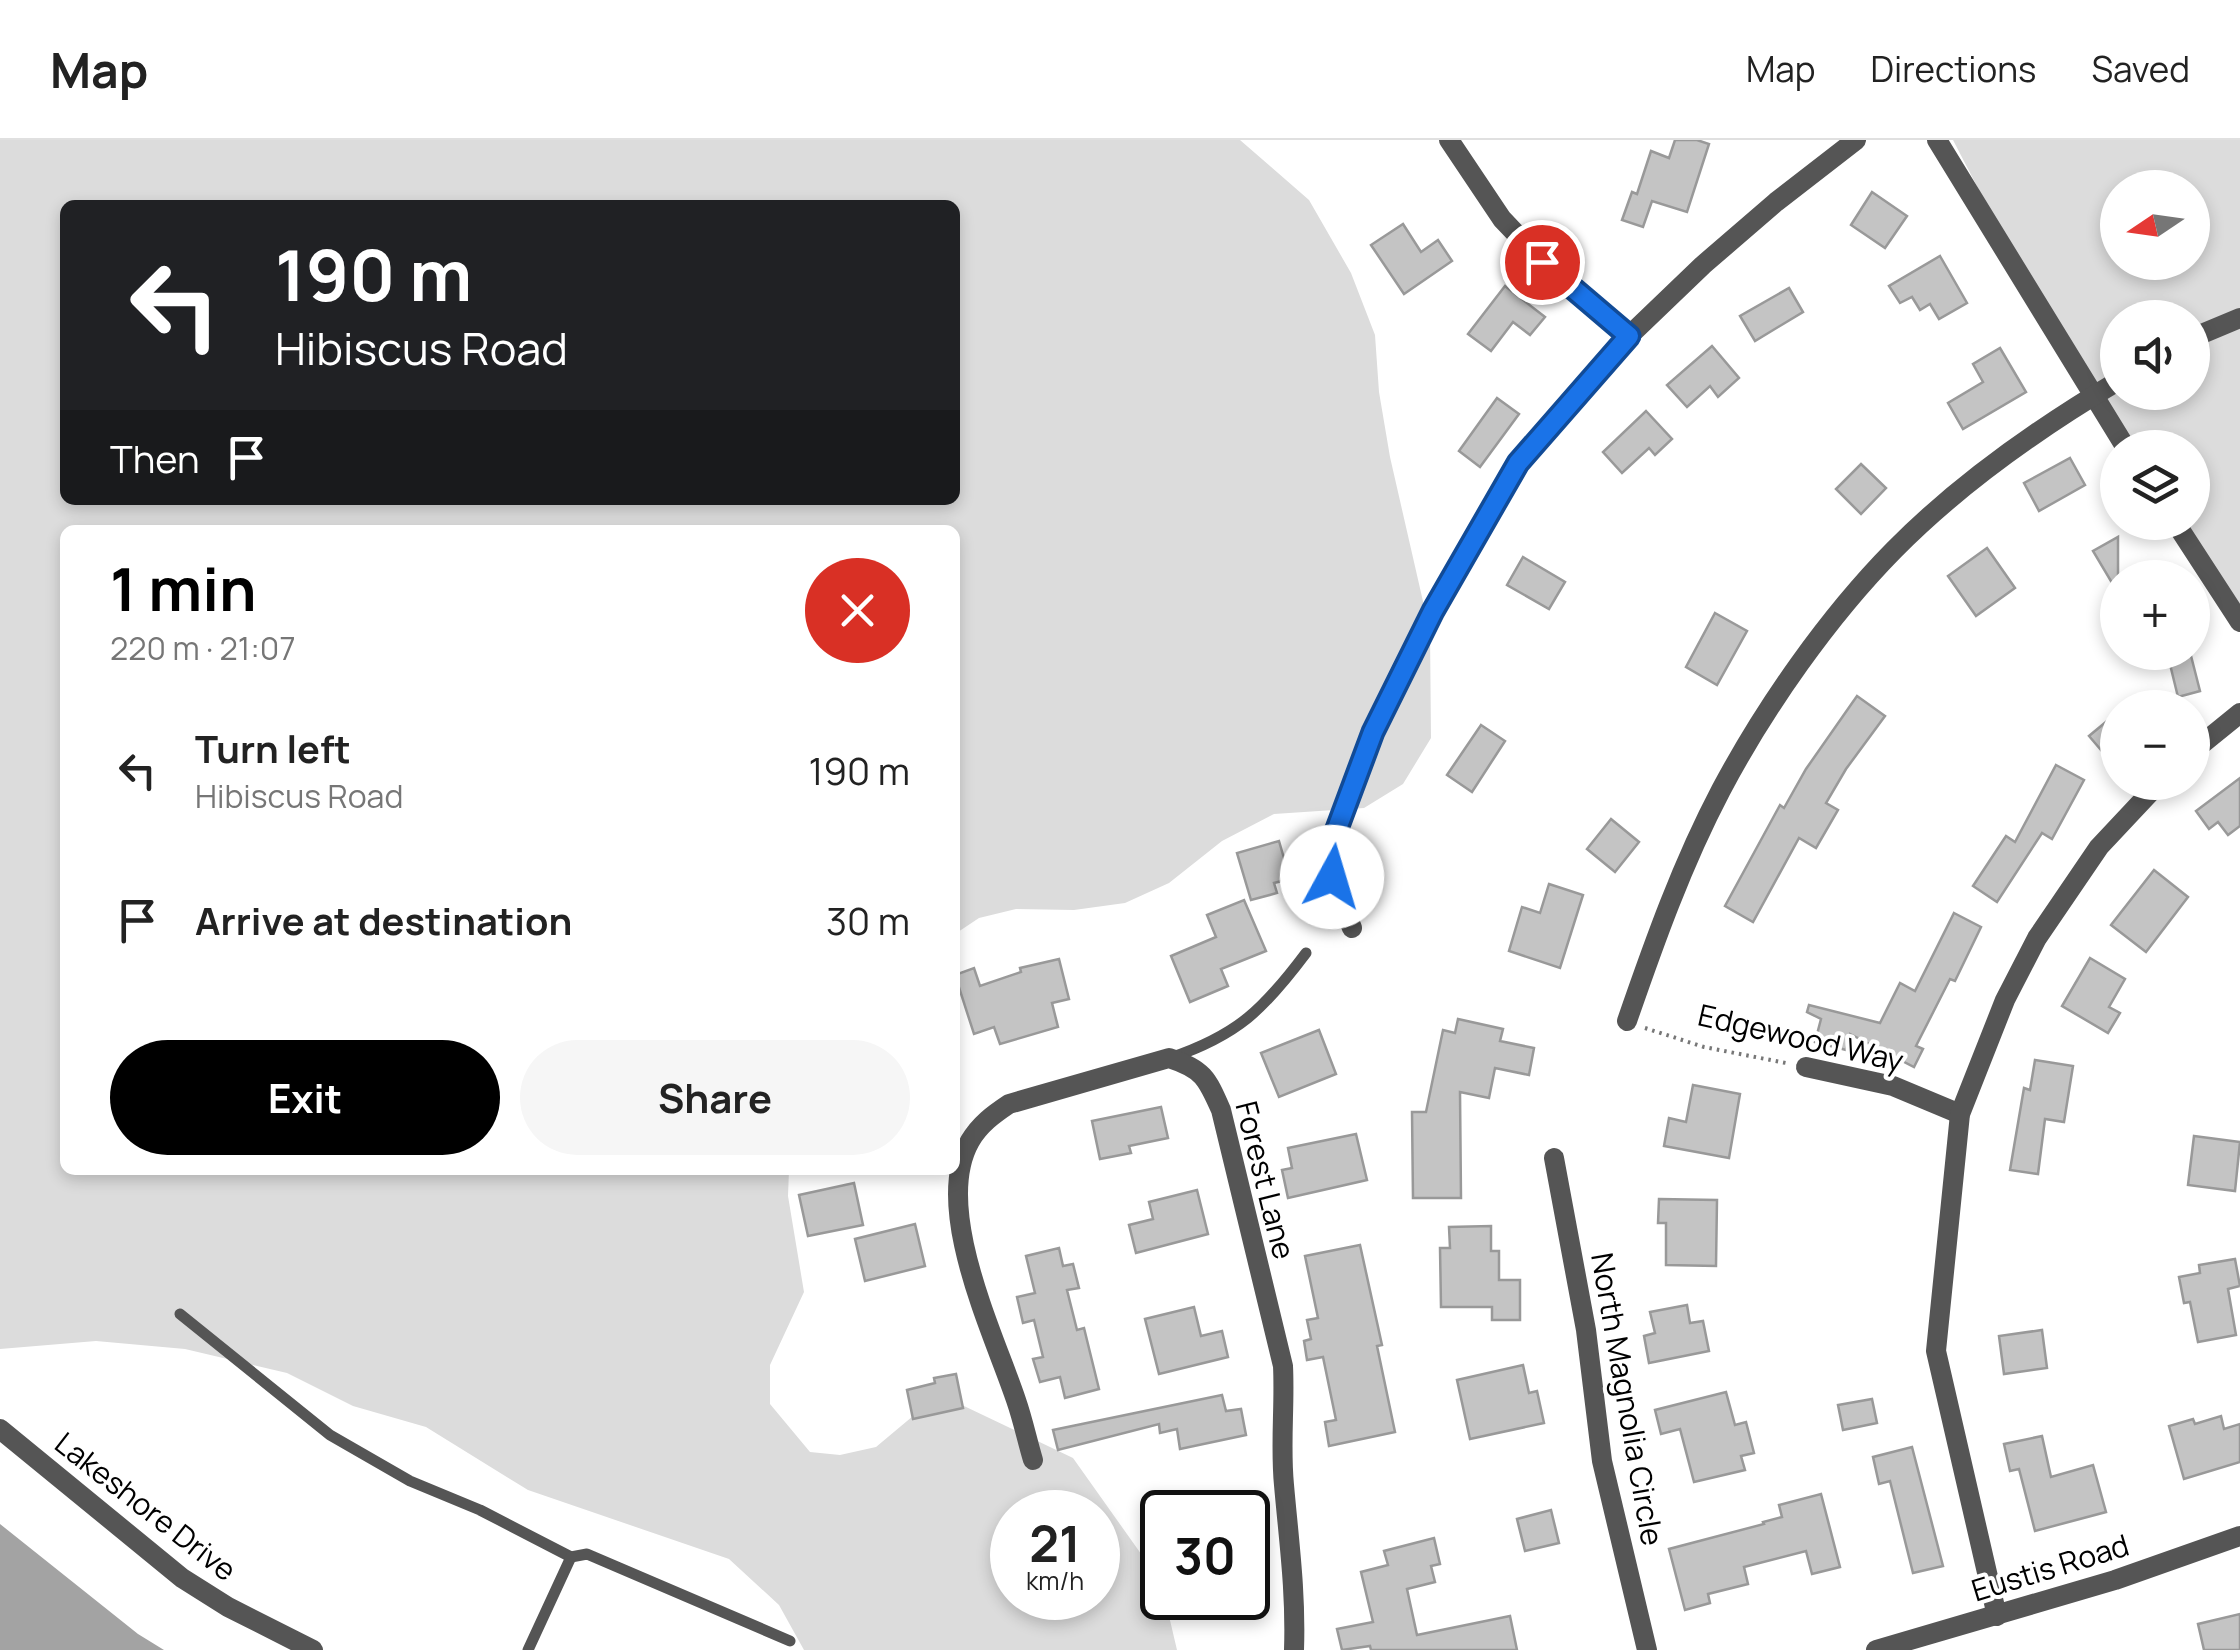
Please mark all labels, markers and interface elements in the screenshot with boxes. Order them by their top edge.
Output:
text: Map [50,37,148,102]
text: Map [1746,45,1816,93]
text: Directions [1871,45,2036,93]
text: Saved [2091,45,2190,93]
north arrow [2100,170,2210,280]
map controls [2100,170,2210,800]
pin [1500,220,1585,305]
text: 190 m [275,226,472,322]
icon: arrive [1515,235,1570,290]
icon: left [110,240,240,370]
button: sound [2100,300,2210,410]
text: Hibiscus Road [275,317,568,379]
icon: arrive [219,430,274,485]
button: layers [2100,430,2210,540]
text: Then [110,432,199,484]
text: 1 min [110,547,257,629]
button: close [805,558,910,663]
button: + [2100,560,2210,670]
text: 220 m · 21:07 [110,626,295,670]
button: − [2100,690,2210,800]
text: Turn left [195,722,351,774]
icon: left [110,743,165,798]
text: 190 m [809,744,910,796]
text: Hibiscus Road [195,774,403,818]
position arrow [1280,825,1384,929]
icon: arrive [110,893,165,948]
text: Arrive at destination [195,894,572,946]
text: 30 m [826,894,910,946]
street label: Edgewood Way [1694,993,1908,1081]
button: Exit [110,1040,500,1155]
button: Share [520,1040,910,1155]
street label: Forest Lane [1227,1097,1305,1263]
street label: North Magnolia Circle [1582,1249,1674,1549]
street label: Lakeshore Drive [47,1422,245,1590]
speed limit sign: 30 [1140,1490,1270,1620]
text: 21 [1029,1509,1081,1577]
street label: Eustis Road [1966,1524,2134,1610]
text: km/h [1026,1563,1084,1598]

